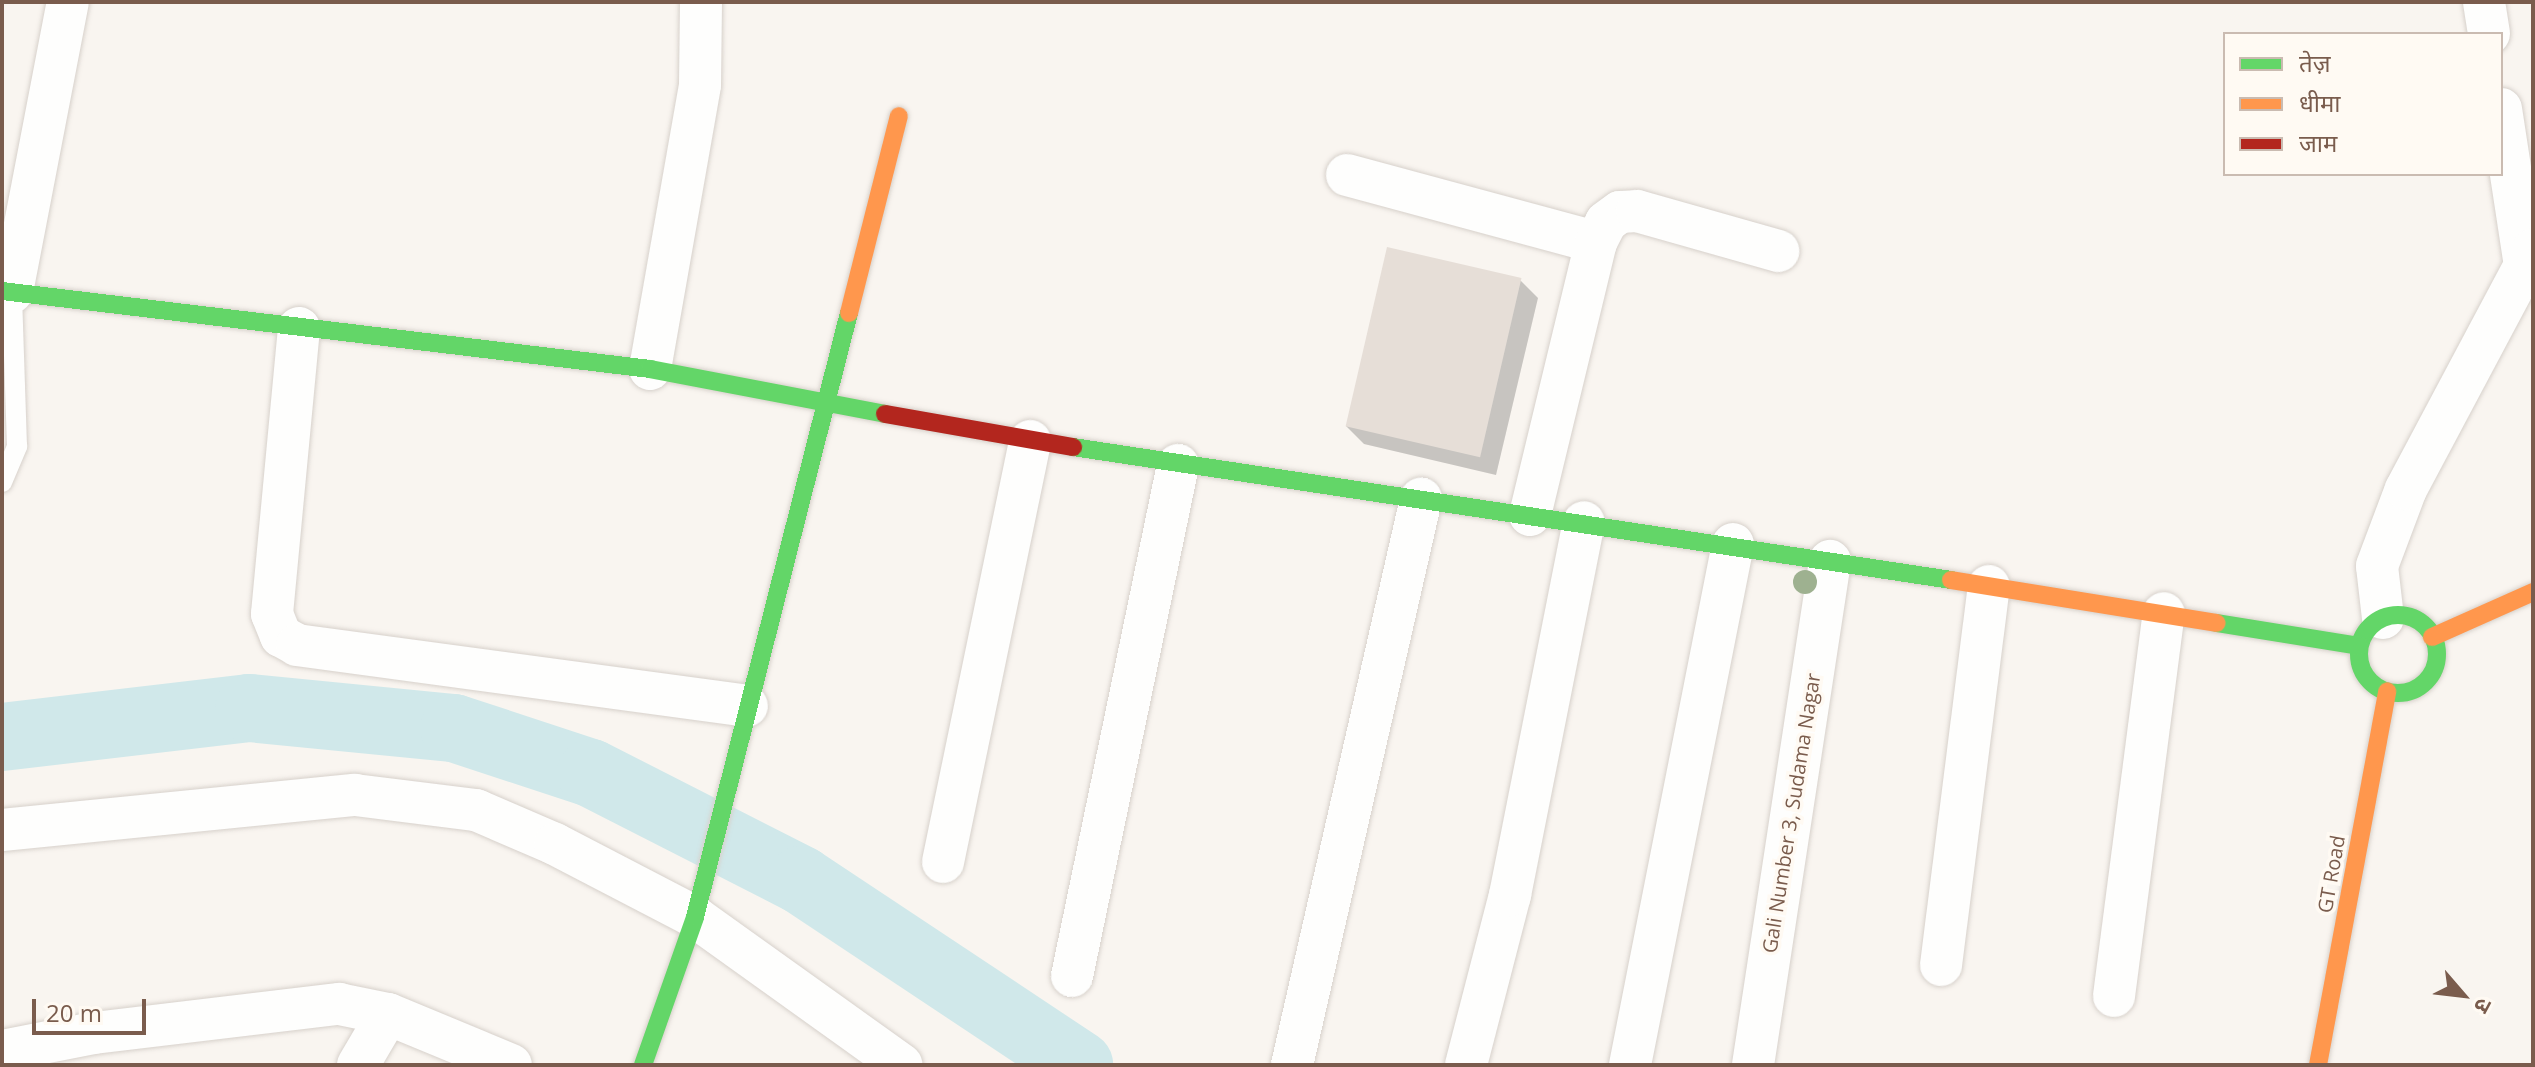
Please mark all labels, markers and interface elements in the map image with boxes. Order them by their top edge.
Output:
legend [2223,32,2503,176]
text: तेज़ [2299,46,2331,79]
text: धीमा [2299,86,2341,119]
text: जाम [2299,126,2337,159]
street label: Gali Number 3, Sudama Nagar [1757,671,1825,955]
street label: GT Road [2312,833,2350,915]
north arrow [2423,955,2503,1035]
scale bar [36,983,150,1033]
text: उ [2468,994,2500,1019]
text: 20 m [46,996,102,1029]

